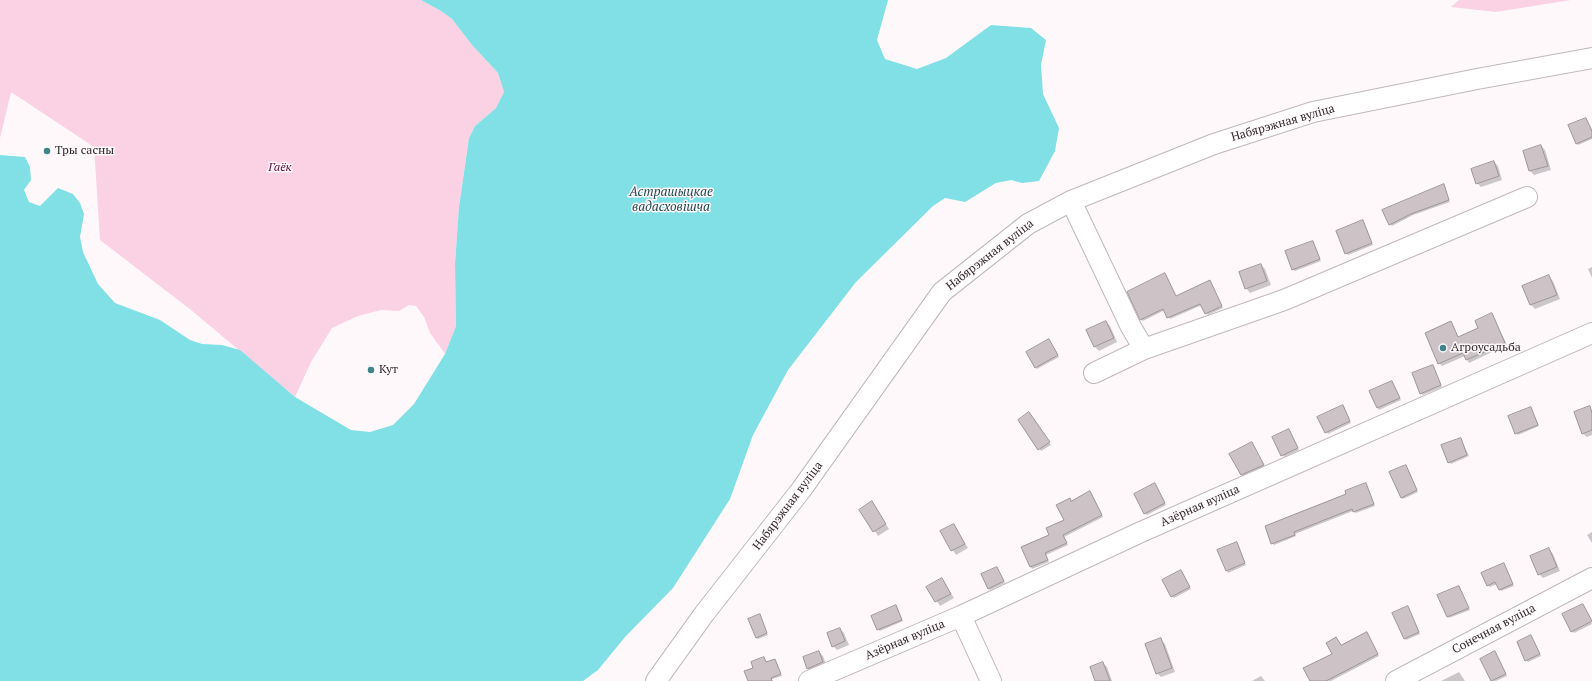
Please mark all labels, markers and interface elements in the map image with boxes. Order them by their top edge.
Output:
street label: Набярэжная вуліца [1230,101,1336,145]
place label: Тры сасны [55,144,114,158]
marker: Тры сасны [42,146,52,156]
park label: Гаёк [268,161,292,175]
water label: Астрашыцкае вадасховішча [629,184,713,215]
street label: Набярэжная вуліца [943,216,1037,294]
place label: Агроусадьба [1451,341,1521,355]
marker: Агроусадьба [1438,343,1448,353]
place label: Кут [379,363,398,377]
marker: Кут [366,365,376,375]
street label: Набярэжная вуліца [750,459,826,553]
street label: Азёрная вуліца [1158,482,1242,530]
street label: Сонечная вуліца [1450,601,1538,657]
street label: Азёрная вуліца [863,617,947,663]

